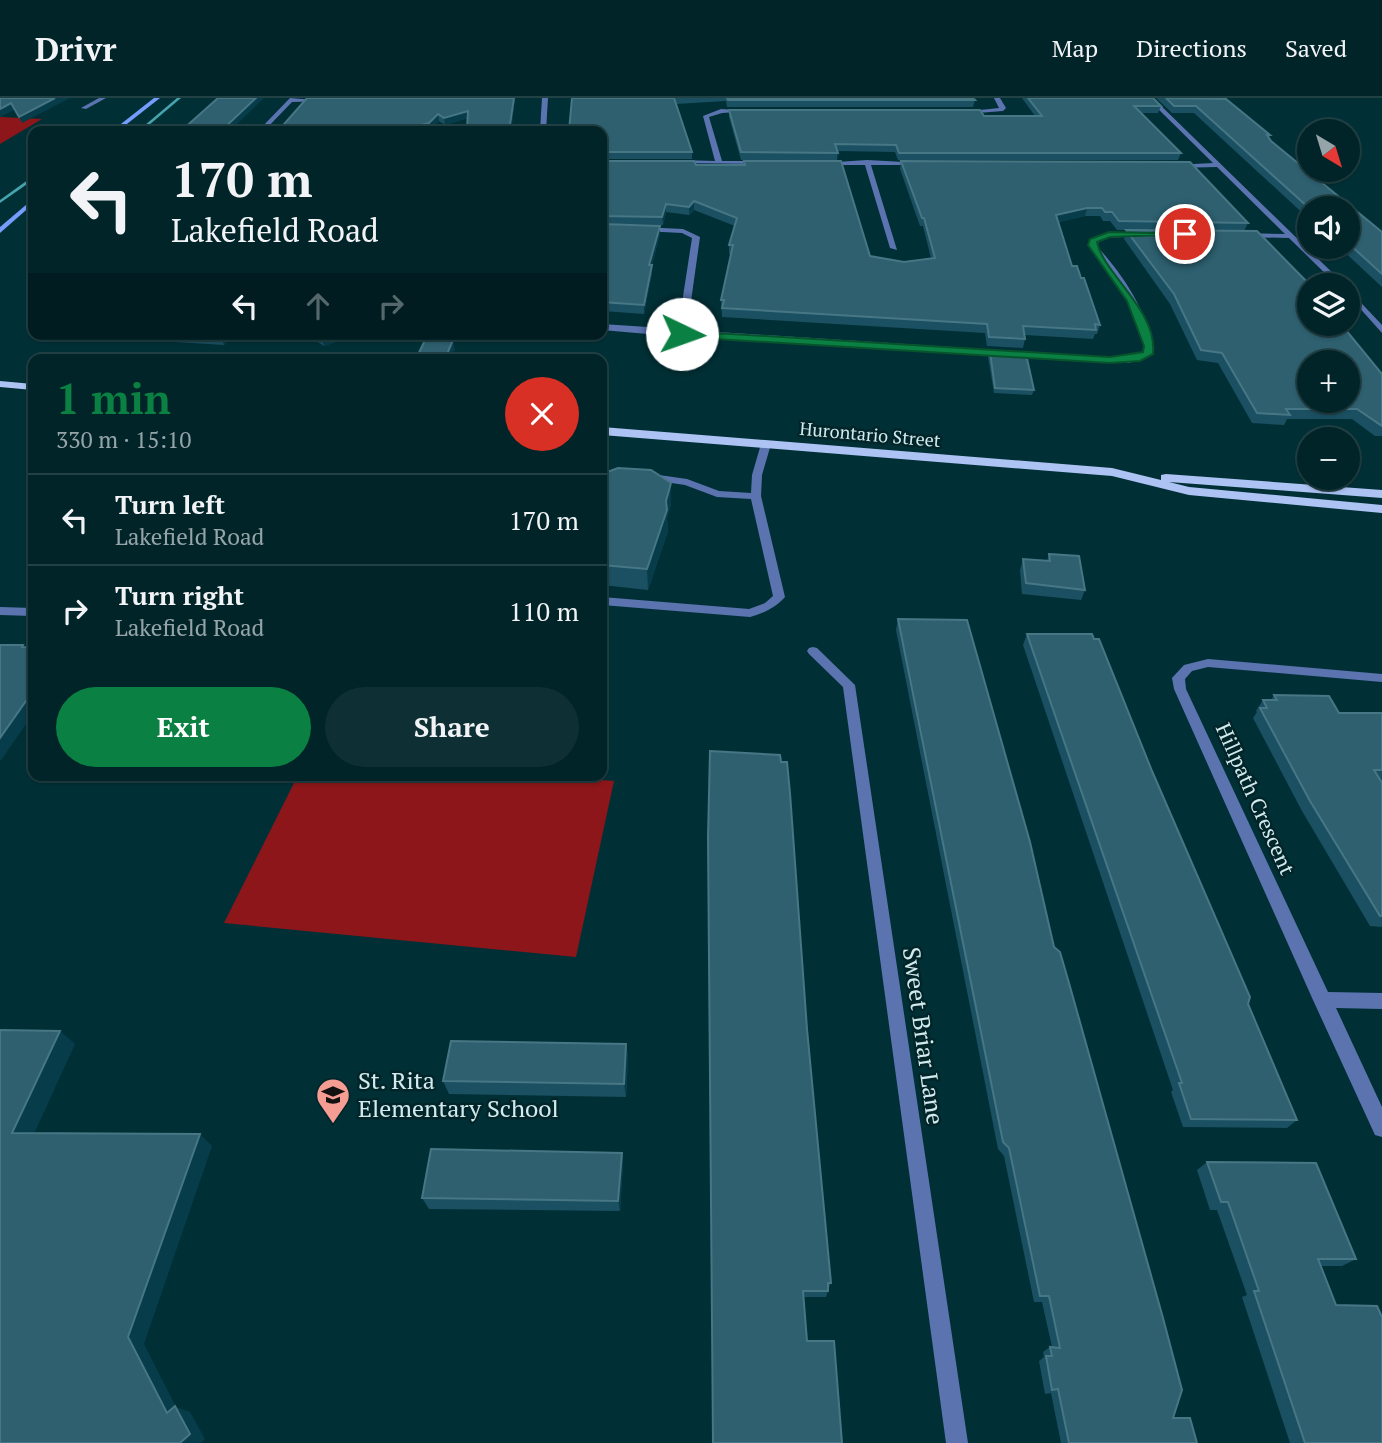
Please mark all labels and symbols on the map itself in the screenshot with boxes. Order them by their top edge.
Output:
north arrow [1297,119,1360,182]
pin [1155,204,1215,264]
position arrow [645,297,719,371]
street label: Hurontario Street [799,416,942,452]
street label: Hillpath Crescent [1210,718,1302,879]
street label: Sweet Briar Lane [896,945,952,1127]
place label: St. Rita Elementary School [358,1064,559,1124]
school or university icon: St. Rita Elementary School [314,1076,352,1125]

